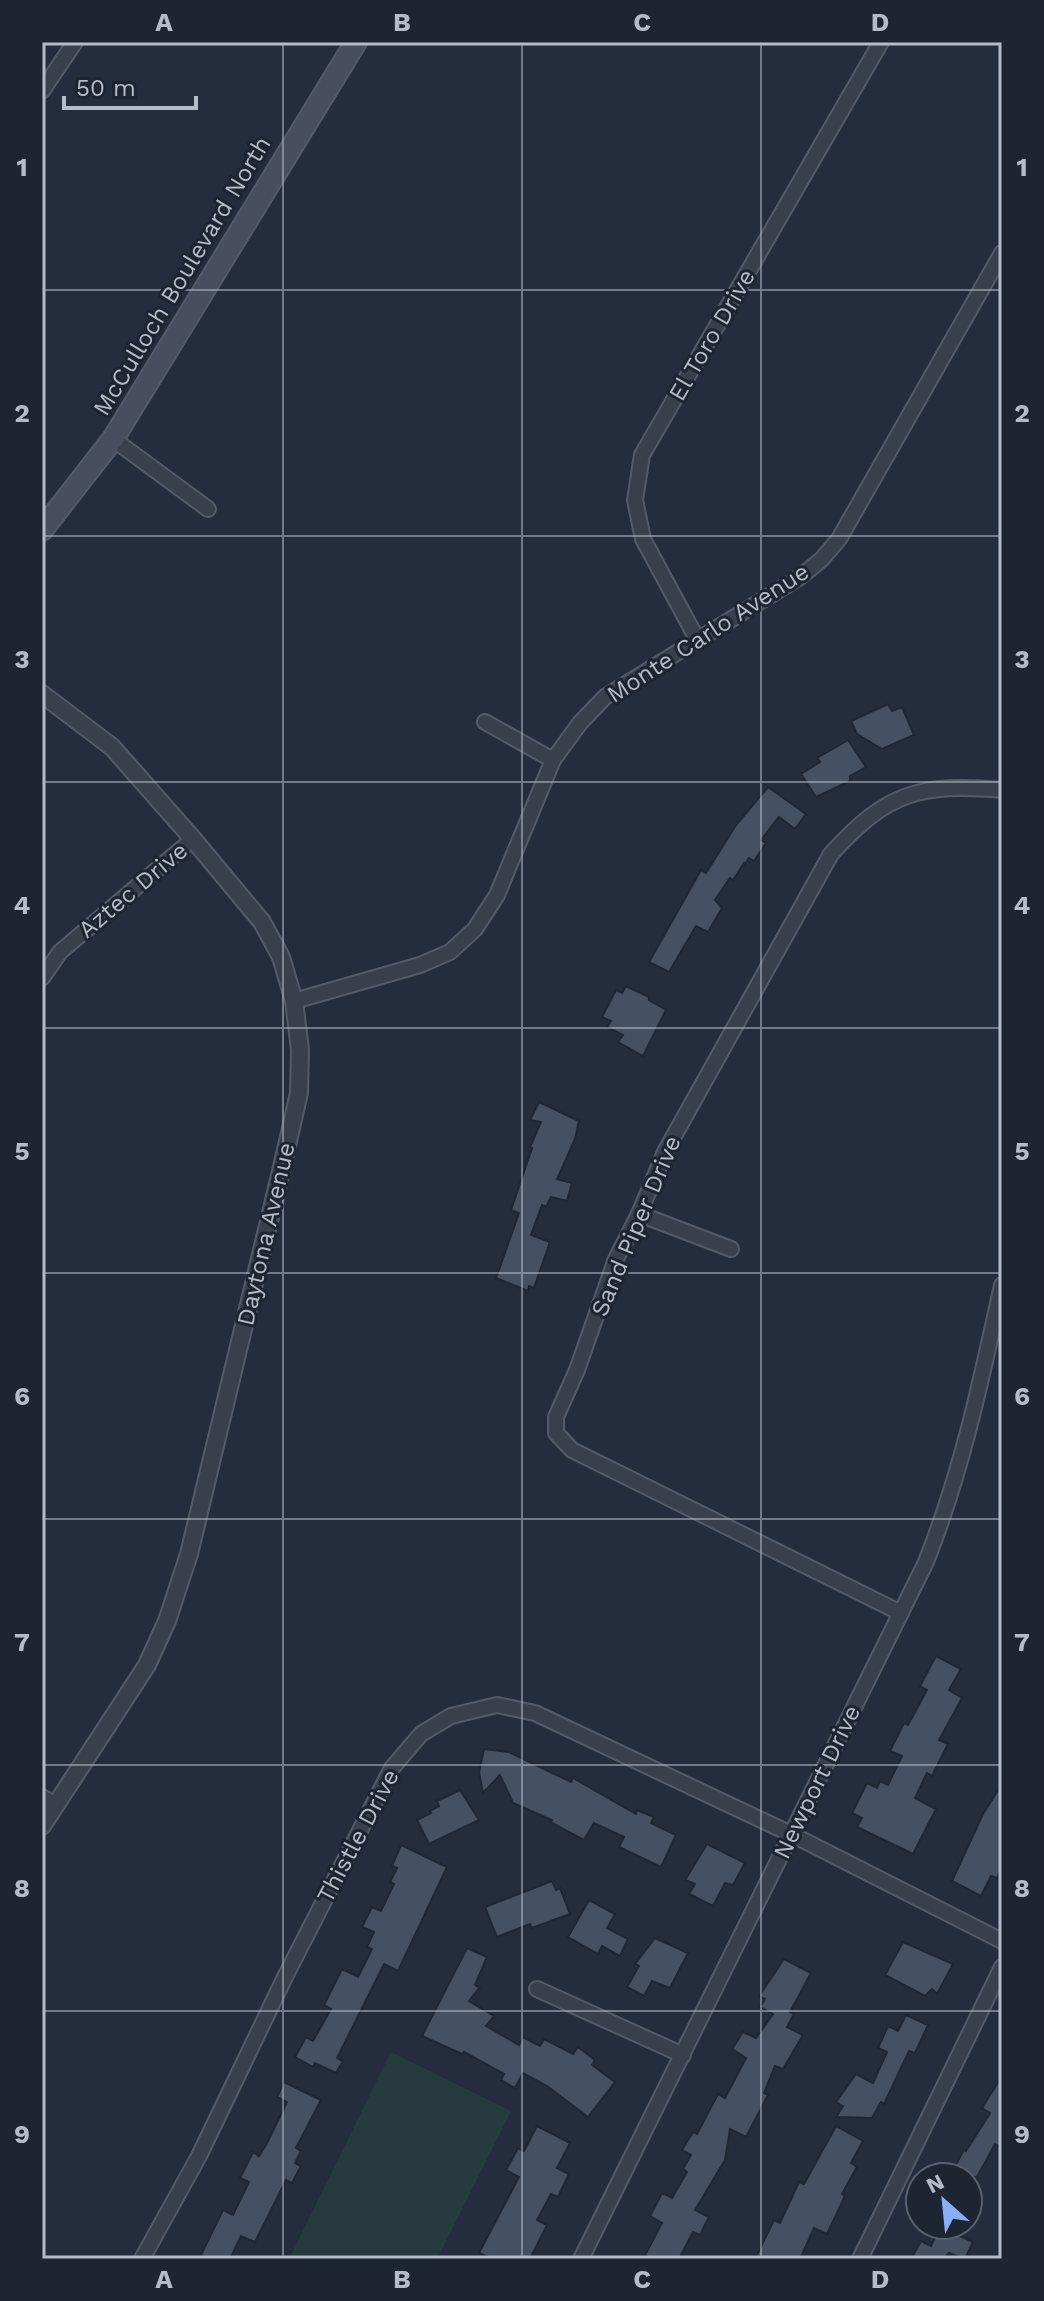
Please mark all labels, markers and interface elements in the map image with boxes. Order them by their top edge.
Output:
text: A [155,7,173,37]
text: B [393,7,411,37]
text: C [633,7,651,37]
text: D [871,7,889,37]
scale bar [64,60,196,110]
text: 50 m [76,74,136,102]
street label: McCulloch Boulevard North [87,131,277,421]
text: 1 [16,152,28,182]
text: 1 [1016,152,1028,182]
street label: El Toro Drive [663,264,761,406]
text: 2 [14,398,30,428]
text: 2 [1014,398,1030,428]
street label: Monte Carlo Avenue [602,557,814,709]
text: 3 [14,644,30,674]
text: 3 [1014,644,1030,674]
street label: Aztec Drive [73,836,193,944]
text: 4 [14,890,31,920]
text: 4 [1014,890,1031,920]
street label: Sand Piper Drive [585,1131,687,1321]
text: 5 [14,1136,30,1166]
text: 5 [1014,1136,1030,1166]
street label: Daytona Avenue [231,1140,301,1328]
text: 6 [14,1381,30,1411]
text: 6 [1014,1381,1030,1411]
text: 7 [14,1627,30,1657]
text: 7 [1014,1627,1030,1657]
street label: Newport Drive [768,1701,866,1863]
street label: Thistle Drive [311,1765,405,1907]
text: 8 [14,1873,30,1903]
text: 8 [1014,1873,1030,1903]
text: 9 [14,2119,30,2149]
text: 9 [1014,2119,1030,2149]
north arrow [904,2161,984,2241]
text: N [922,2169,948,2198]
text: A [155,2264,173,2294]
text: B [393,2264,411,2294]
text: C [633,2264,651,2294]
text: D [871,2264,889,2294]

